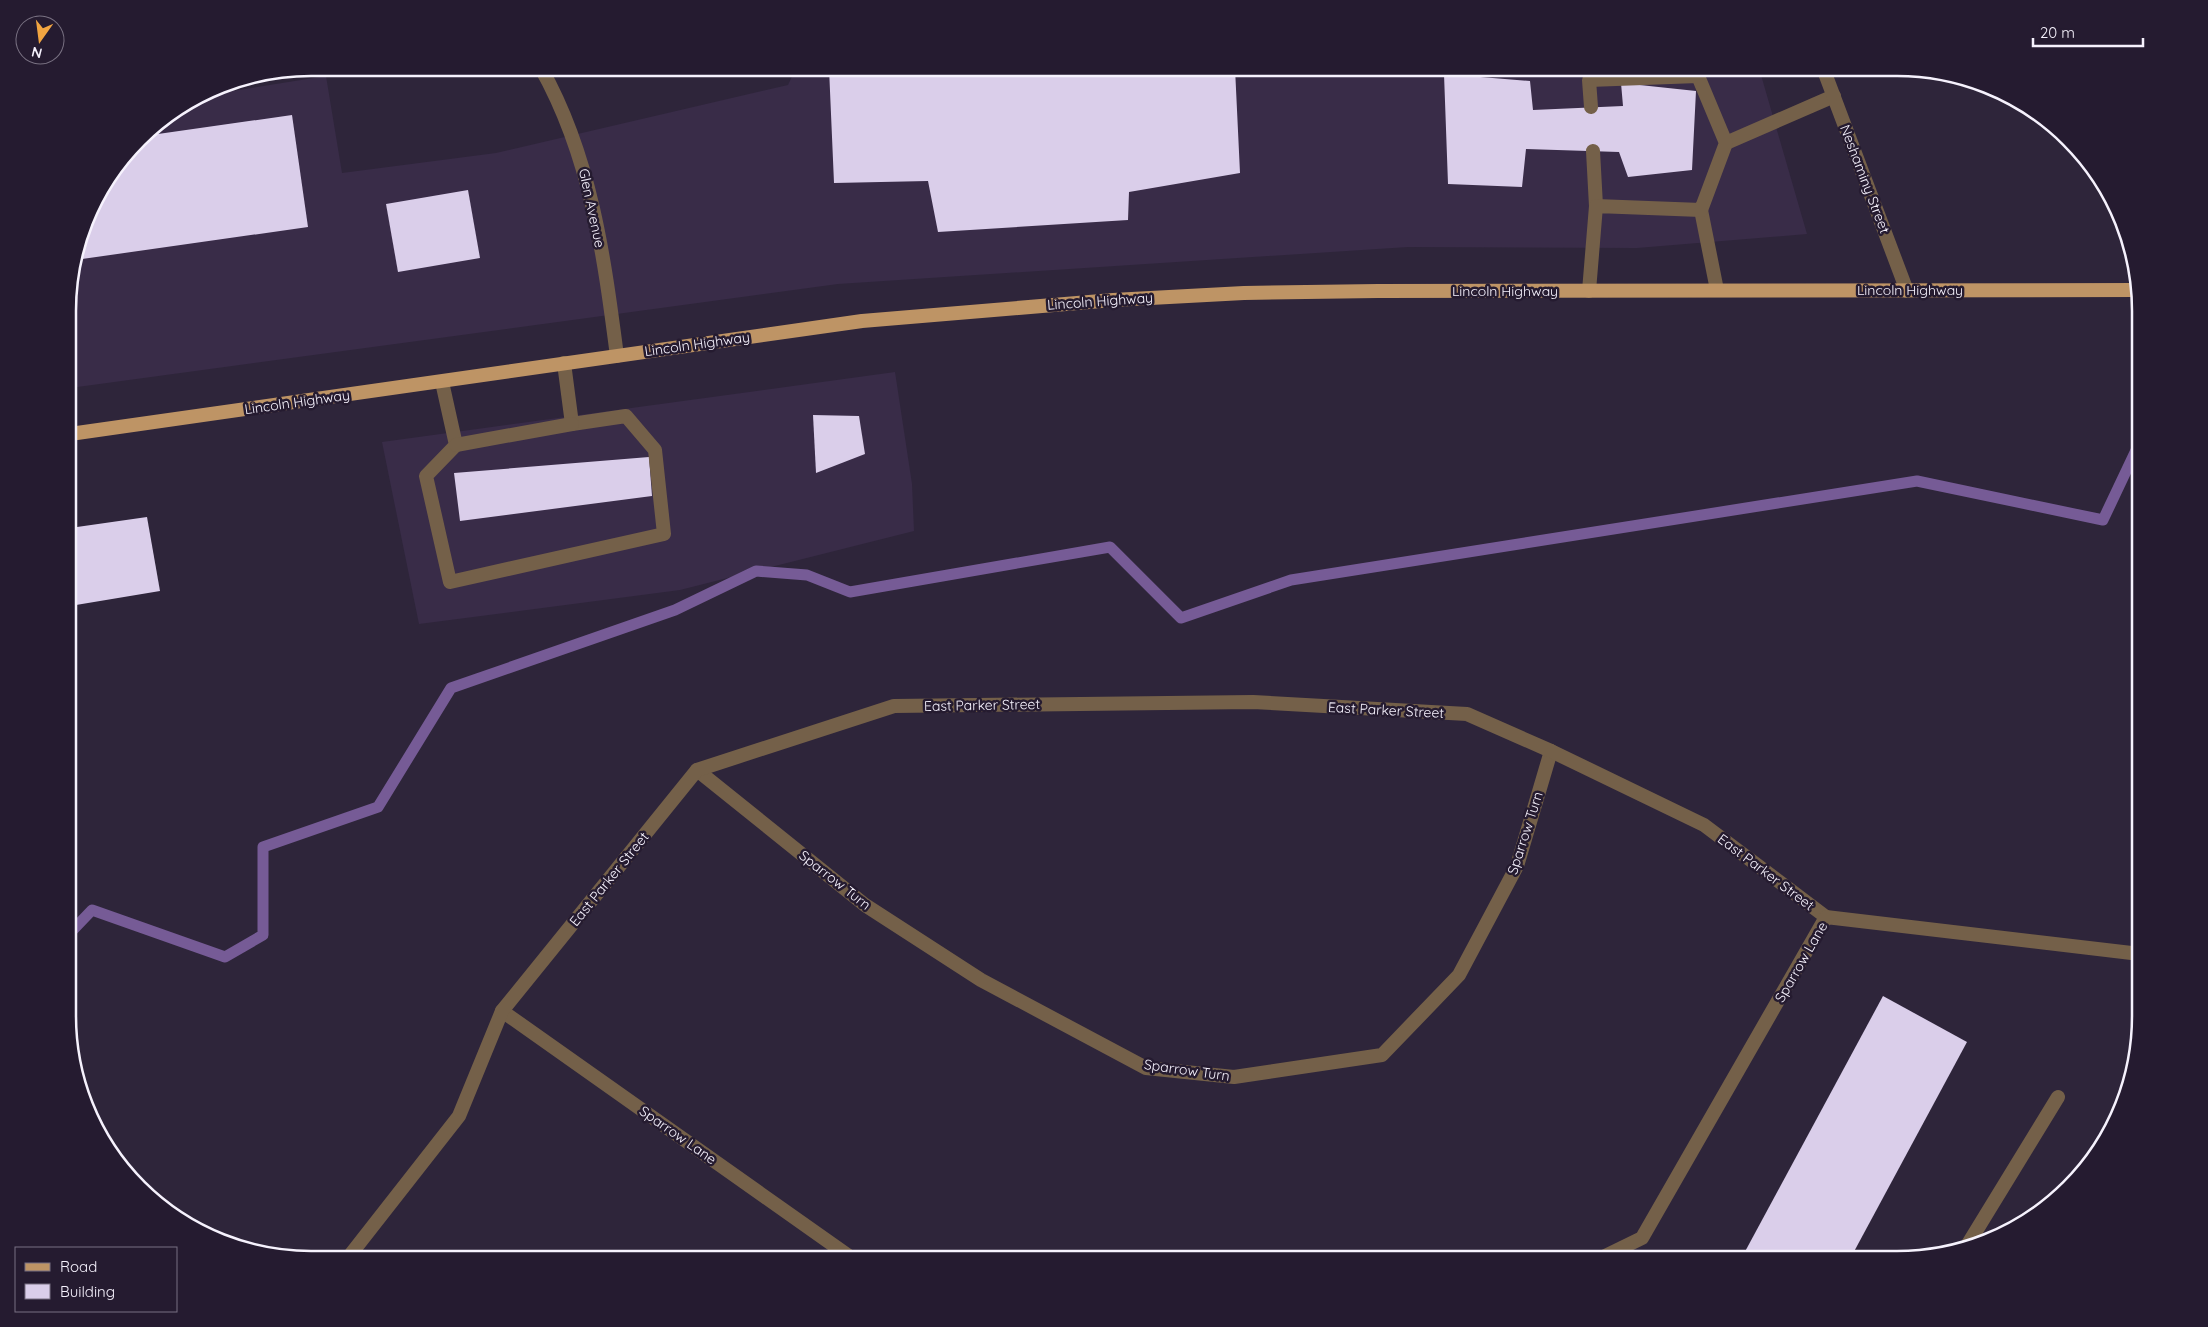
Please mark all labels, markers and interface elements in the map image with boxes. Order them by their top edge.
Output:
north arrow [15,15,65,65]
scale bar [2033,15,2143,47]
text: 20 m [2040,23,2075,42]
text: N [30,43,44,63]
street label: Neshaminy Street [1836,122,1894,236]
street label: Glen Avenue [575,167,609,249]
street label: Lincoln Highway [1857,281,1963,299]
street label: Lincoln Highway [1452,282,1558,300]
street label: Lincoln Highway [1046,288,1154,314]
street label: Lincoln Highway [643,328,751,360]
street label: Lincoln Highway [243,386,351,418]
street label: East Parker Street [924,695,1041,715]
street label: East Parker Street [1327,698,1445,722]
street label: Sparrow Turn [1503,789,1547,877]
street label: East Parker Street [565,828,653,930]
street label: East Parker Street [1714,830,1818,914]
street label: Sparrow Turn [795,846,875,914]
street label: Sparrow Lane [1771,918,1831,1005]
street label: Sparrow Turn [1143,1055,1231,1085]
street label: Sparrow Lane [636,1102,720,1168]
legend [15,1247,178,1312]
text: Road [60,1257,97,1276]
text: Building [60,1282,115,1301]

